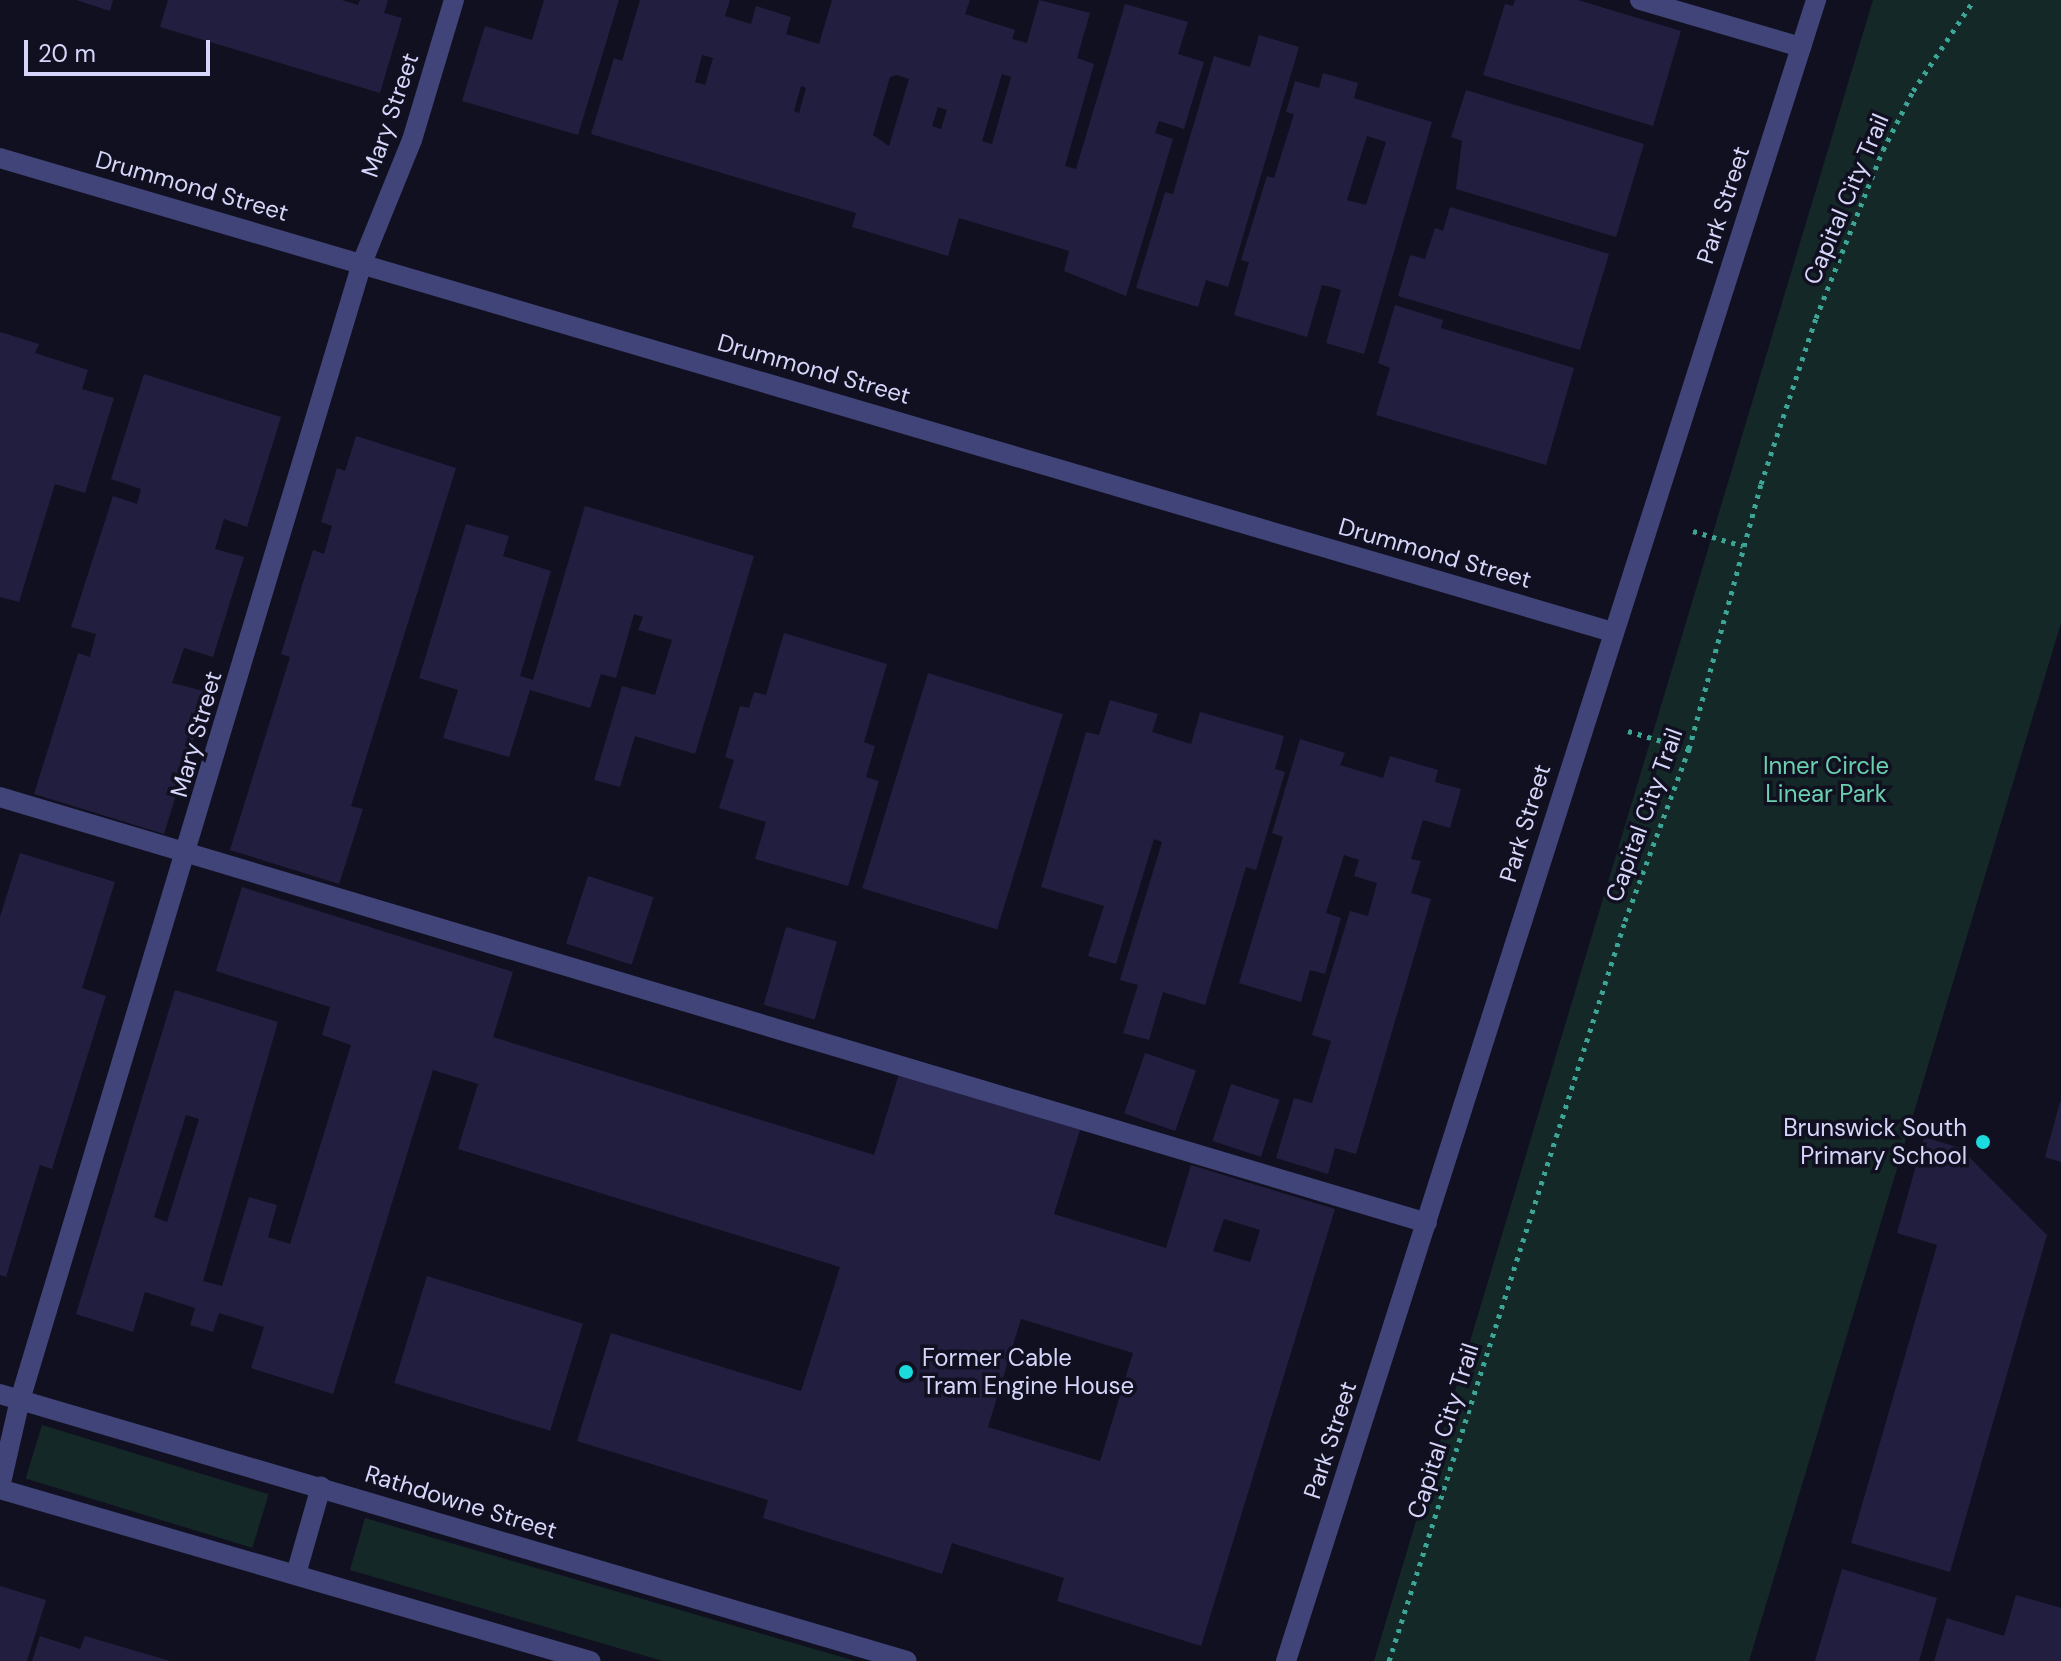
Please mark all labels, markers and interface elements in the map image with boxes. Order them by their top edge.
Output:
scale bar [28,24,214,74]
text: 20 m [38,38,96,69]
street label: Mary Street [355,49,425,181]
street label: Capital City Trail [1797,109,1895,289]
street label: Park Street [1690,143,1756,267]
street label: Drummond Street [92,145,292,227]
street label: Drummond Street [714,328,914,410]
street label: Drummond Street [1335,512,1535,594]
street label: Mary Street [164,668,228,800]
street label: Capital City Trail [1599,724,1689,906]
park label: Inner Circle Linear Park [1763,752,1889,808]
street label: Park Street [1493,761,1557,885]
place label: Brunswick South Primary School [1783,1114,1967,1170]
marker: Brunswick South Primary School [1974,1133,1992,1151]
street label: Capital City Trail [1401,1340,1485,1522]
place label: Former Cable Tram Engine House [922,1344,1134,1400]
marker: Former Cable Tram Engine House [897,1363,915,1381]
street label: Park Street [1297,1378,1363,1502]
street label: Rathdowne Street [362,1459,560,1545]

